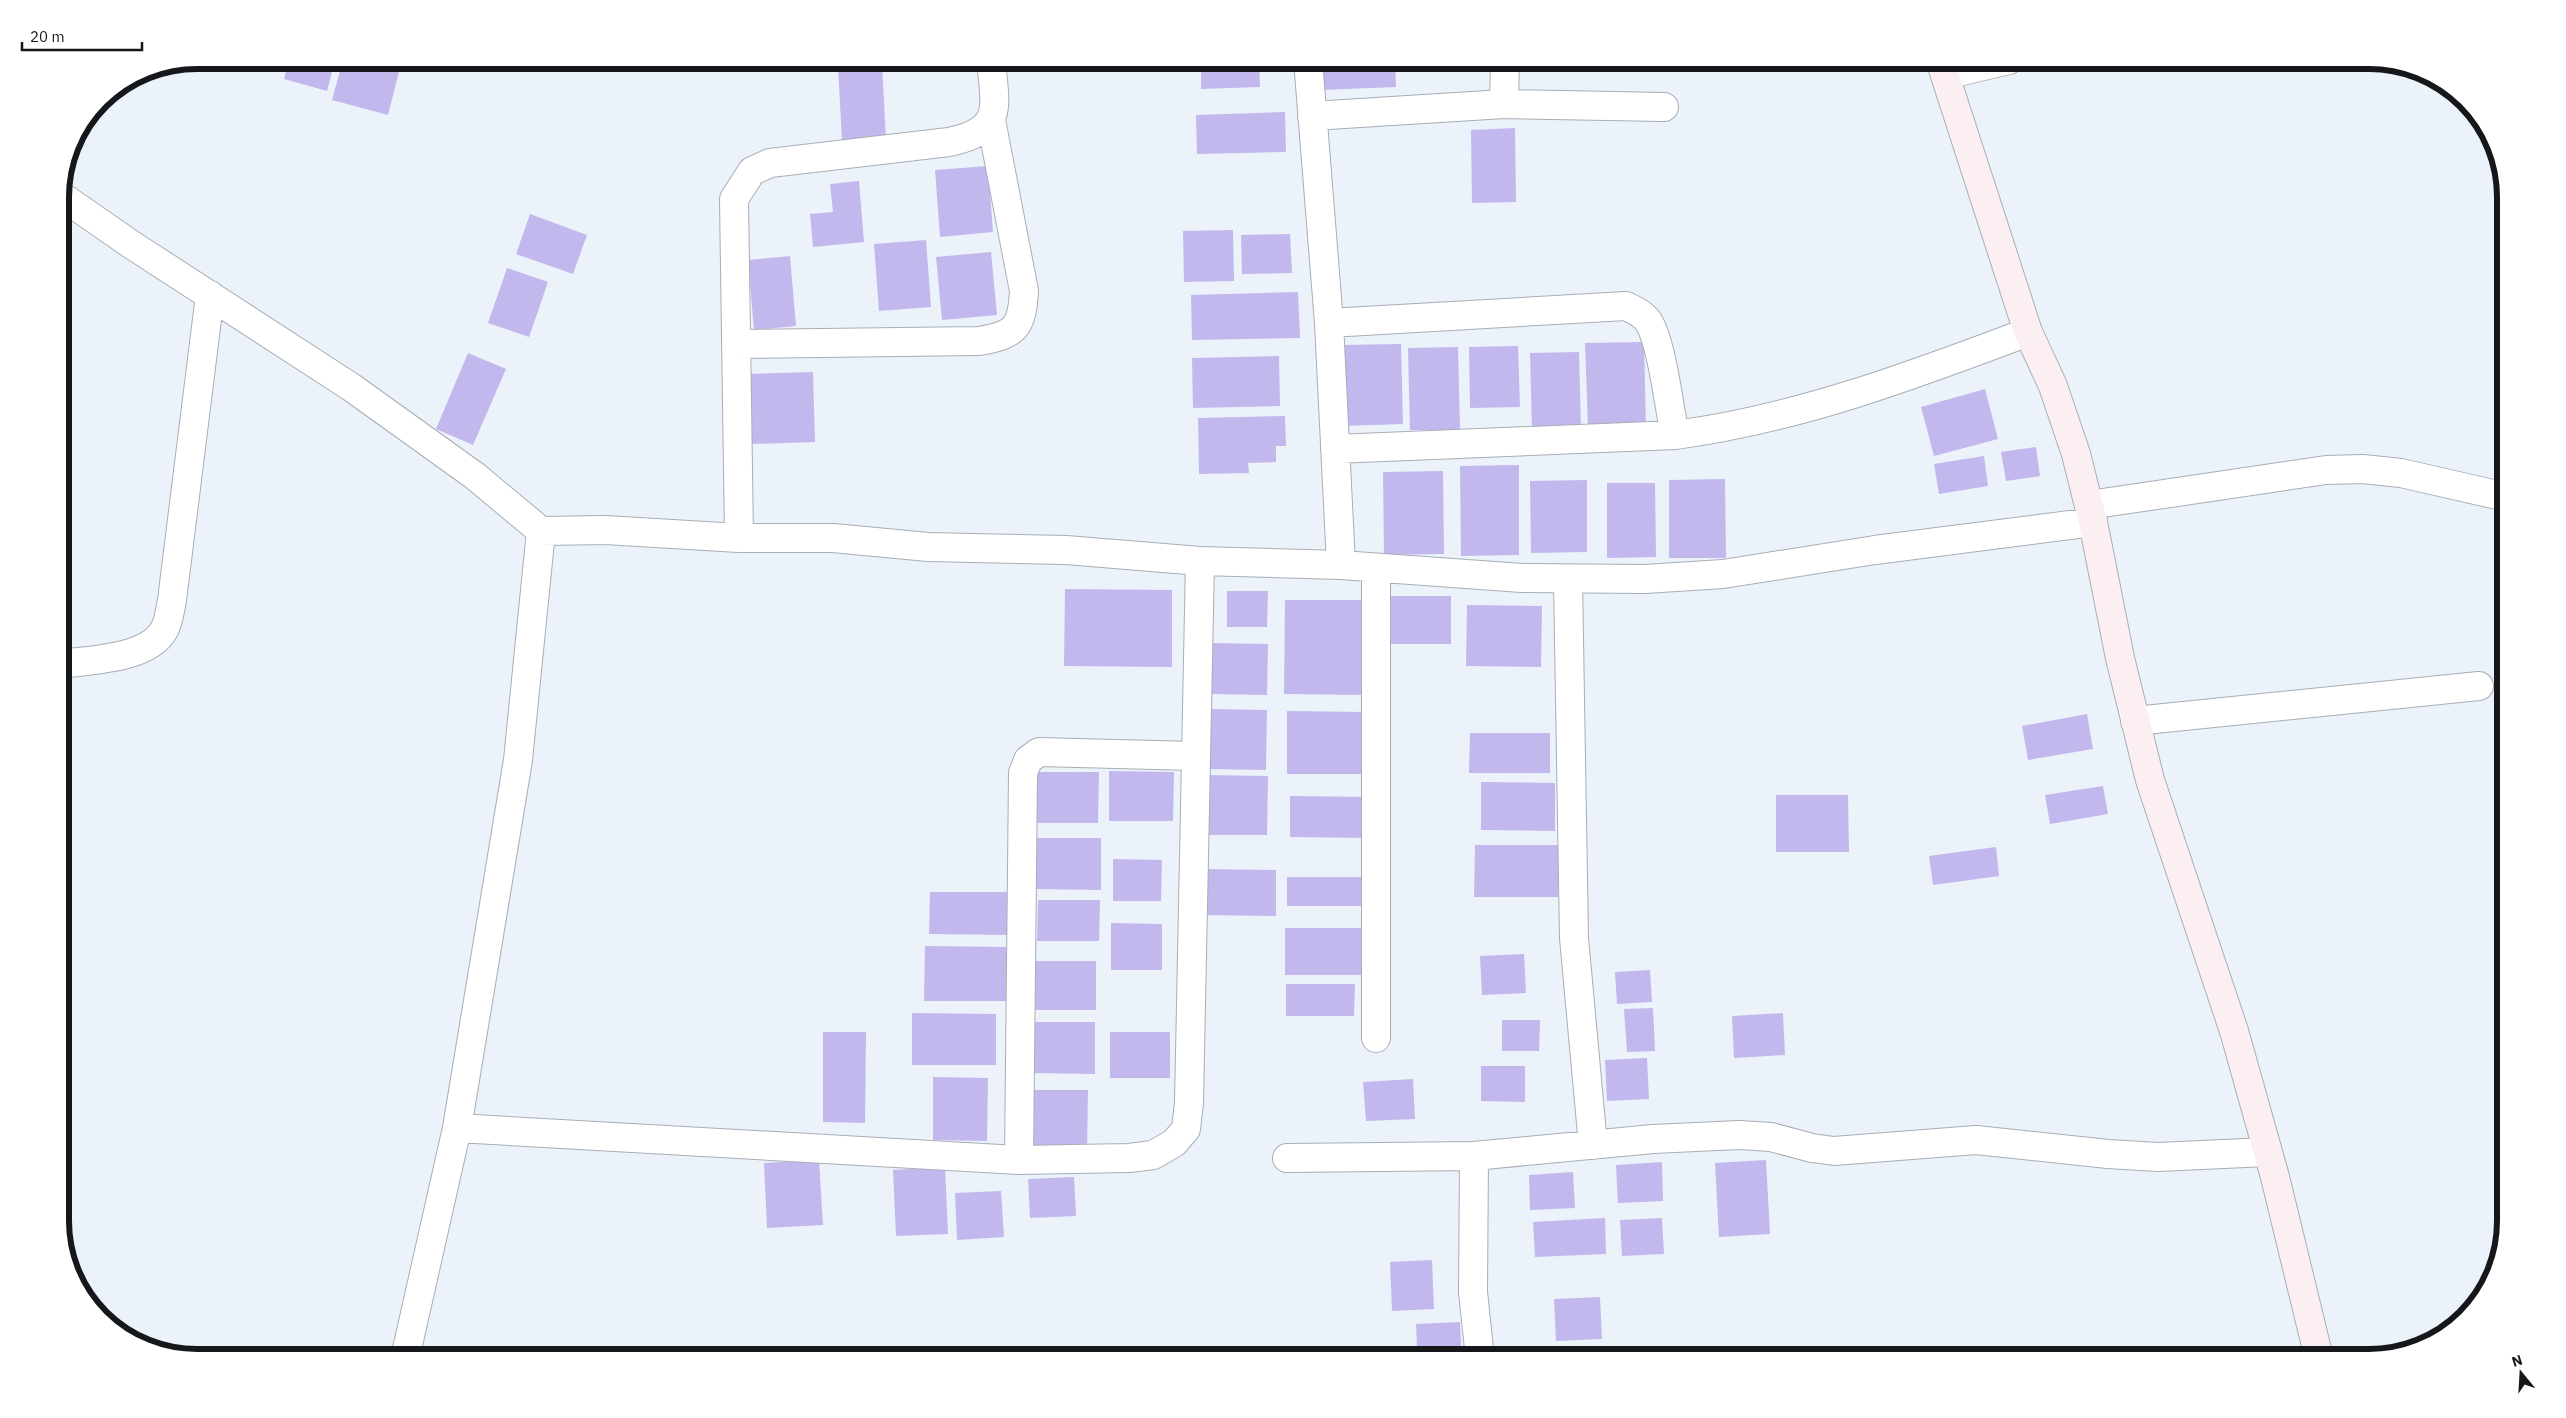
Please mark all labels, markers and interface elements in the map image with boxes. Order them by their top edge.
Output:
scale bar [22,20,142,52]
text: 20 m [30,27,65,46]
north arrow [2496,1348,2546,1398]
text: N [2509,1351,2525,1371]

